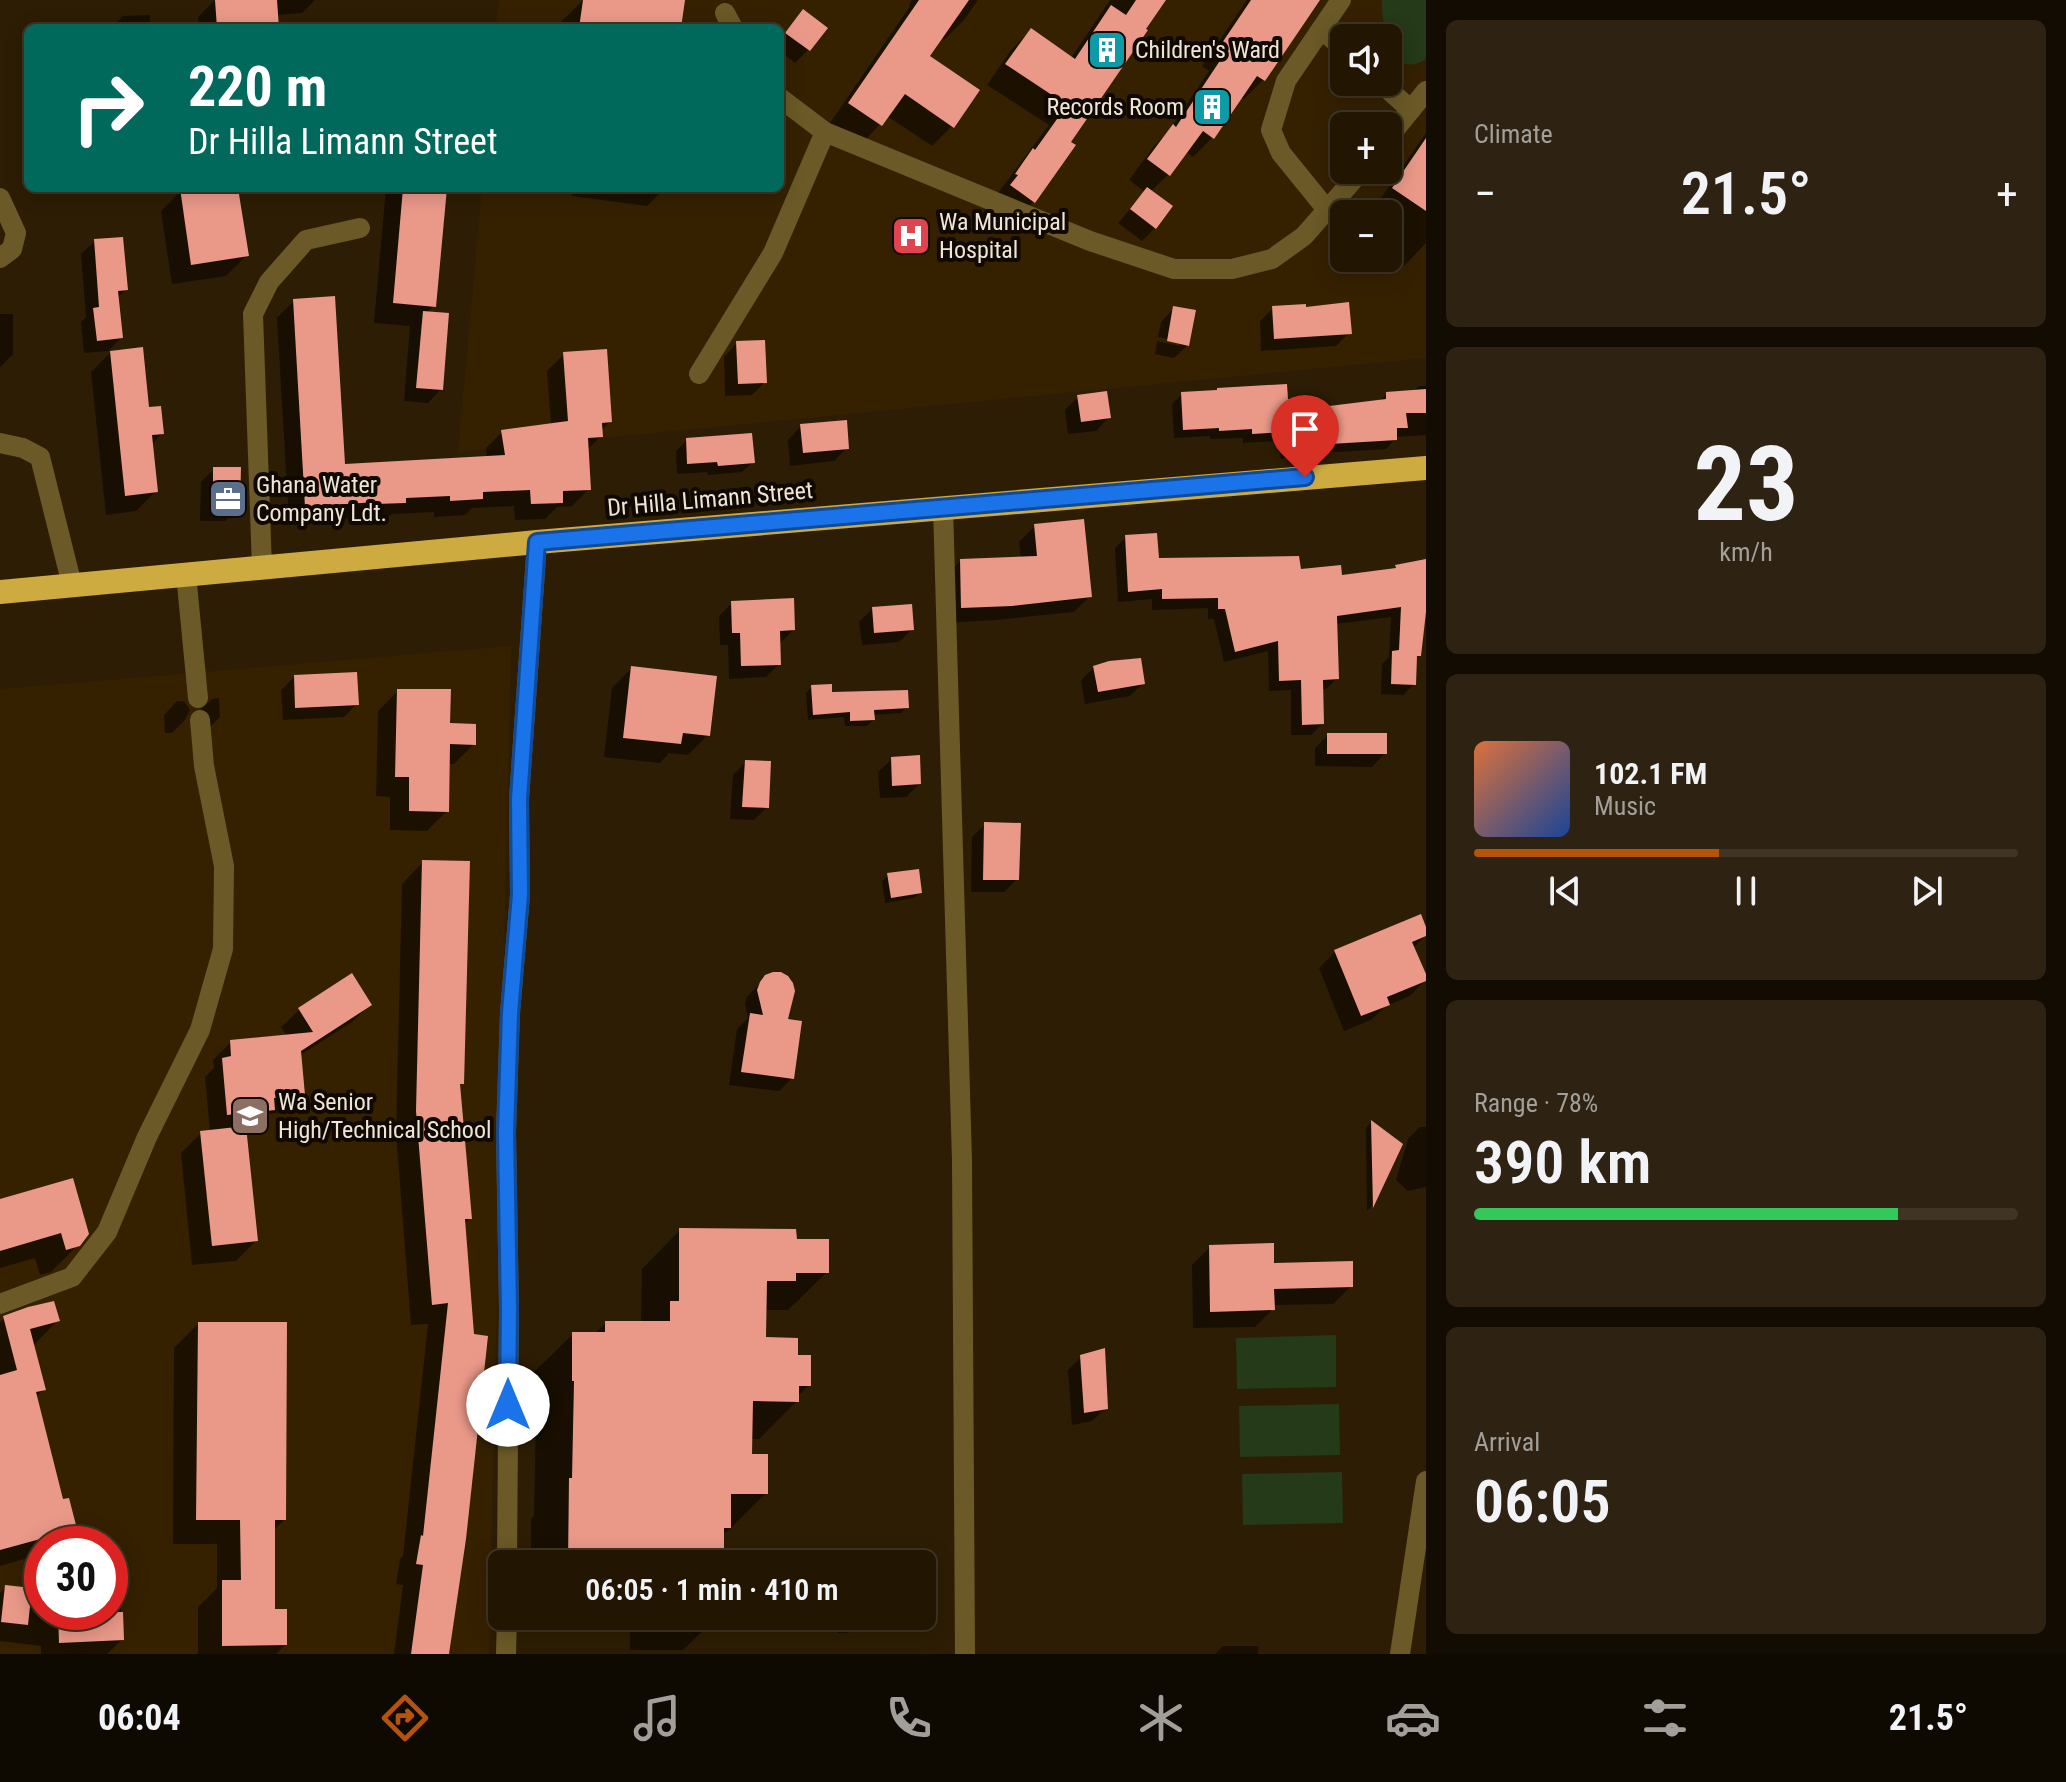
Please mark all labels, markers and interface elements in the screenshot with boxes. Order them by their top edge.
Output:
map controls [1330,24,1402,272]
button: sound [1330,24,1402,96]
building icon: Children's Ward [1086,29,1128,71]
place label: Children's Ward [1135,36,1280,64]
text: 220 m [188,54,327,120]
icon: right [56,56,160,160]
building icon: Records Room [1191,86,1233,128]
place label: Records Room [1047,93,1184,121]
button: + [1330,112,1402,184]
text: Climate [1474,119,1553,149]
text: Dr Hilla Limann Street [188,121,498,163]
text: 21.5° [1681,158,1811,229]
text: − [1474,168,1496,220]
text: + [1996,168,2018,220]
button: − [1330,200,1402,272]
place label: Wa Municipal Hospital [939,208,1066,264]
hospital icon: Wa Municipal Hospital [890,215,932,257]
pin [1271,395,1339,477]
icon: arrive [1283,407,1327,451]
text: 23 [1693,424,1799,545]
place label: Ghana Water Company Ldt. [256,471,387,527]
street label: Dr Hilla Limann Street [606,476,814,522]
office icon: Ghana Water Company Ldt. [207,478,249,520]
text: km/h [1719,537,1773,567]
text: 102.1 FM [1594,756,1707,791]
text: Music [1594,791,1656,821]
icon: previous [1543,869,1587,913]
icon: pause [1724,869,1768,913]
icon: next [1905,869,1949,913]
place label: Wa Senior High/Technical School [278,1088,491,1144]
text: Range · 78% [1474,1088,1598,1118]
school or university icon: Wa Senior High/Technical School [229,1095,271,1137]
text: 390 km [1474,1127,1651,1198]
position arrow [466,1363,550,1447]
text: Arrival [1474,1427,1540,1457]
text: 06:05 [1474,1466,1611,1537]
speed limit sign: 30 [24,1526,128,1630]
text: 06:05 · 1 min · 410 m [585,1572,839,1607]
icon: directions [377,1690,433,1746]
icon: music [629,1690,685,1746]
icon: phone [881,1690,937,1746]
icon: climate [1133,1690,1189,1746]
icon: car [1385,1690,1441,1746]
icon: filters [1637,1690,1693,1746]
text: 06:04 [98,1697,181,1739]
text: 21.5° [1889,1697,1968,1739]

